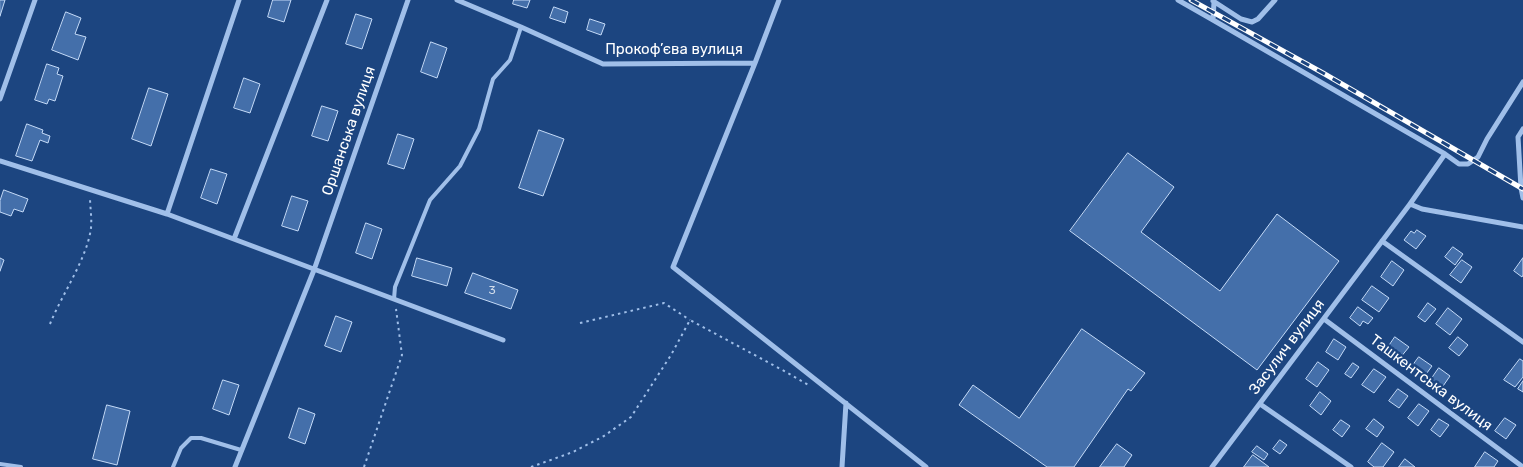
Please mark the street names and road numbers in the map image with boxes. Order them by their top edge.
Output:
street label: Прокоф’єва вулиця [605,41,743,59]
street label: Оршанська вулиця [318,64,380,198]
street label: Засулич вулиця [1245,296,1329,398]
street label: Ташкентська вулиця [1366,331,1496,435]

